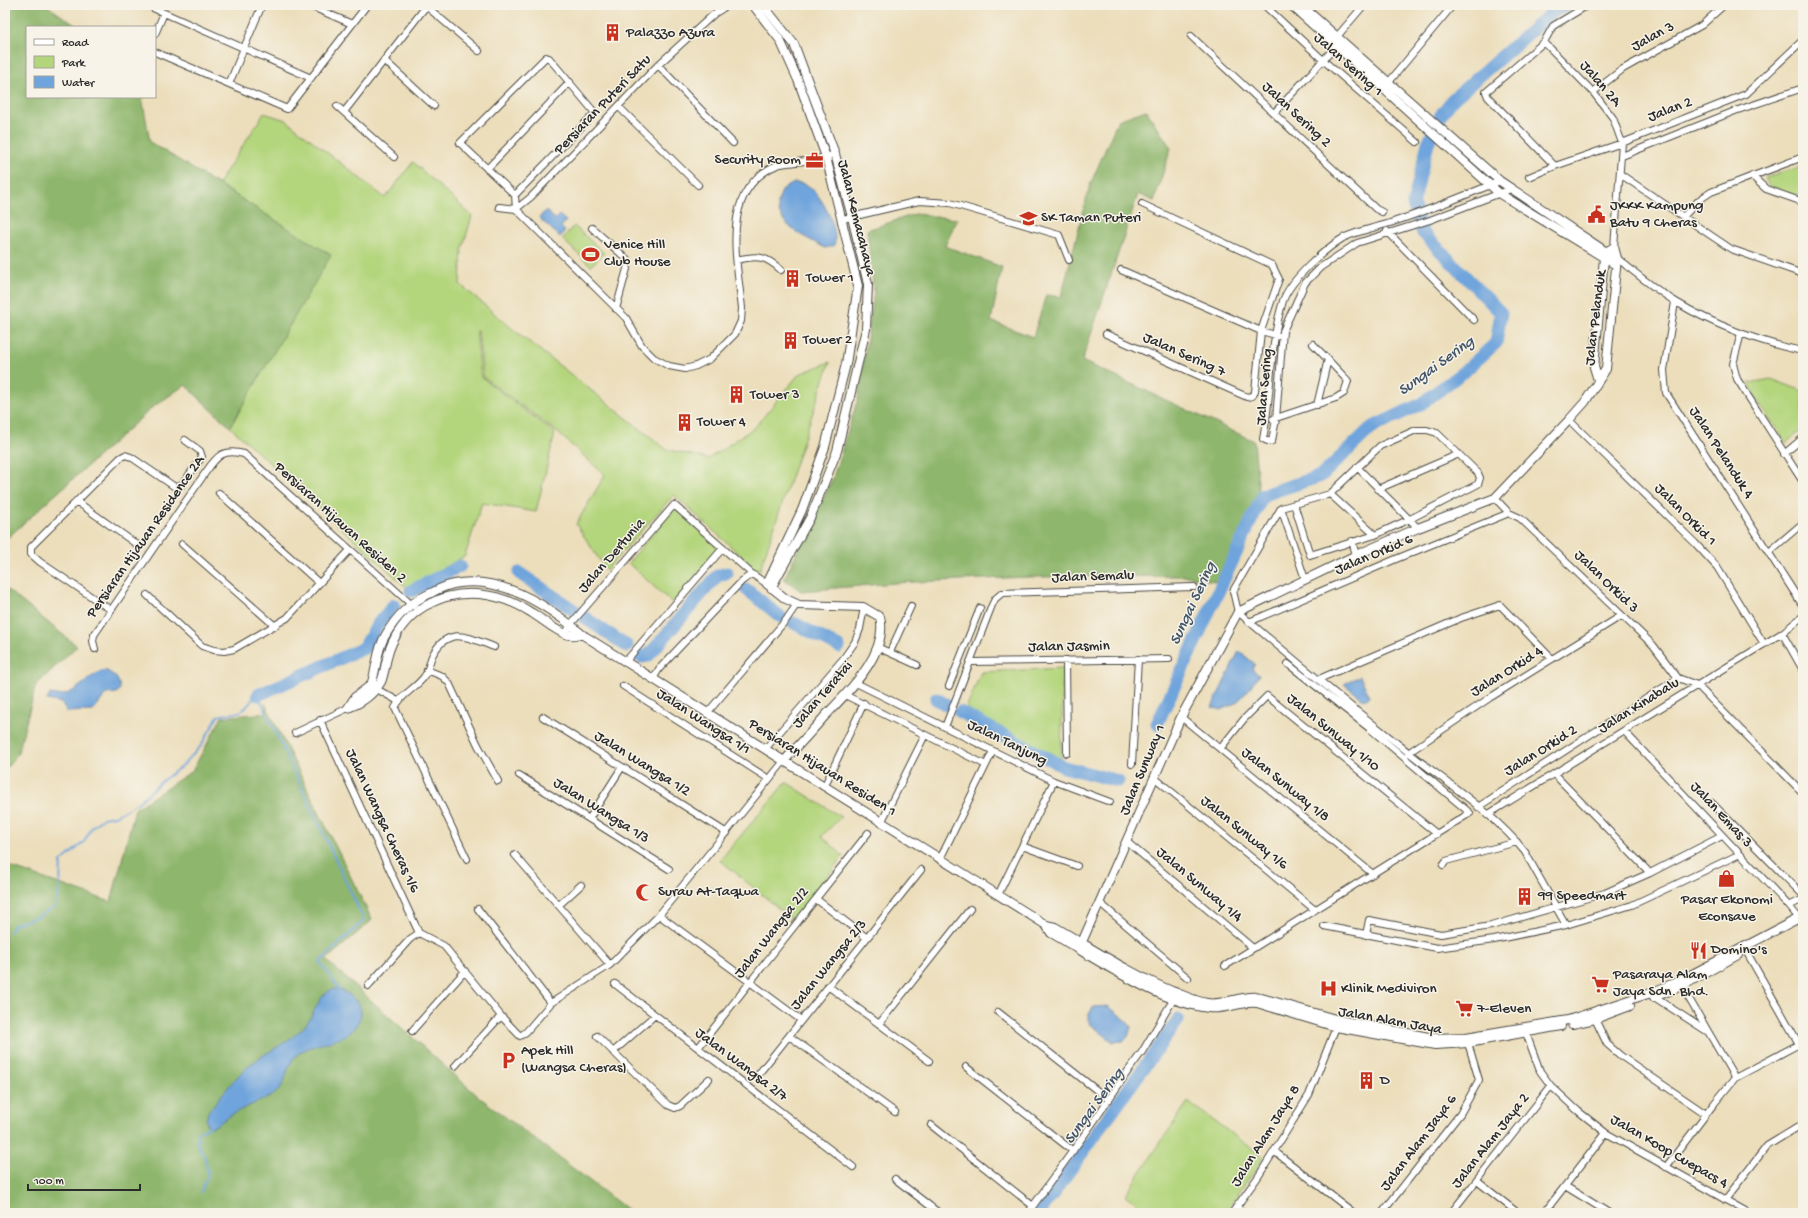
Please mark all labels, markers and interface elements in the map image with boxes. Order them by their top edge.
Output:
street label: Jalan 3 [1628,18,1678,56]
building icon: Palazzo Azura [603,23,623,43]
place label: Palazzo Azura [625,24,716,42]
legend [26,26,156,98]
street label: Jalan Sering 1 [1310,29,1386,101]
text: Road [62,37,89,51]
street label: Persiaran Puteri Satu [550,51,655,160]
text: Park [61,57,87,71]
street label: Jalan 2A [1575,57,1626,111]
text: Water [62,77,96,91]
street label: Jalan Sering 2 [1258,78,1334,152]
street label: Jalan 2 [1645,93,1695,127]
office icon: Security Room [804,150,824,170]
place label: Security Room [714,151,801,169]
street label: Jalan Kemacahaya [833,158,879,279]
place label: JKKK Kampung Batu 9 Cheras [1609,197,1704,232]
public building icon: JKKK Kampung Batu 9 Cheras [1587,205,1607,225]
school or university icon: SK Taman Puteri [1018,208,1038,228]
place label: SK Taman Puteri [1041,209,1141,227]
place label: Venice Hill Club House [603,236,671,271]
sports icon: Venice Hill Club House [581,244,601,264]
building icon: Tower 1 [783,268,803,288]
street label: Jalan Pelanduk [1581,268,1611,367]
place label: Tower 1 [805,269,854,287]
street label: Jalan Sering 7 [1140,329,1229,382]
building icon: Tower 2 [780,330,800,350]
place label: Tower 2 [802,331,852,349]
water label: Sungai Sering [1395,333,1479,401]
street label: Jalan Sering [1253,348,1277,426]
building icon: Tower 3 [727,385,747,405]
place label: Tower 3 [749,386,800,404]
street label: Jalan Pelanduk 4 [1684,403,1758,503]
building icon: Tower 4 [674,412,694,432]
place label: Tower 4 [696,413,746,431]
street label: Persiaran Hijauan Residence 2A [82,451,210,622]
street label: Persiaran Hijauan Residen 2 [269,458,410,587]
street label: Jalan Orkid 1 [1650,480,1720,550]
street label: Jalan Dertunia [575,514,650,597]
street label: Jalan Orkid 6 [1332,530,1416,579]
street label: Jalan Orkid 3 [1570,547,1642,617]
water label: Sungai Sering [1167,559,1222,648]
street label: Jalan Semalu [1051,567,1135,587]
street label: Jalan Jasmin [1028,637,1110,657]
street label: Jalan Orkid 4 [1467,643,1547,701]
street label: Jalan Teratai [789,658,857,732]
street label: Jalan Kinabalu [1595,674,1683,738]
street label: Jalan Wangsa 1/1 [653,685,753,759]
street label: Jalan Sunway 1/10 [1283,690,1384,776]
street label: Persiaran Hijauan Residen 1 [744,715,899,821]
street label: Jalan Tanjung [964,716,1050,770]
street label: Jalan Orkid 2 [1501,721,1581,781]
street label: Jalan Sunway 1 [1116,722,1170,818]
street label: Jalan Wangsa 1/2 [591,727,693,801]
street label: Jalan Sunway 1/8 [1237,744,1333,826]
street label: Jalan Wangsa Cheras 1/6 [341,746,423,896]
street label: Jalan Wangsa 1/3 [550,774,653,848]
street label: Jalan Emas 3 [1686,778,1756,852]
street label: Jalan Sunway 1/6 [1196,792,1292,874]
street label: Jalan Sunway 1/4 [1152,844,1246,926]
shop icon: Pasar Ekonomi Econsave [1717,869,1737,889]
mosque icon: Surau At-Taqwa [635,882,655,902]
place label: Surau At-Taqwa [658,883,760,901]
street label: Jalan Wangsa 2/2 [731,884,813,982]
building icon: 99 Speedmart [1515,886,1535,906]
place label: 99 Speedmart [1537,887,1627,905]
place label: Pasar Ekonomi Econsave [1680,891,1773,926]
street label: Jalan Wangsa 2/3 [787,916,871,1014]
restaurant icon: Domino's [1688,940,1708,960]
place label: Domino's [1710,941,1767,959]
place label: Pasaraya Alam Jaya Sdn. Bhd. [1612,966,1709,1001]
supermarket icon: Pasaraya Alam Jaya Sdn. Bhd. [1590,974,1610,994]
hospital icon: Klinik Mediviron [1318,979,1338,999]
place label: Klinik Mediviron [1341,980,1437,998]
supermarket icon: 7-Eleven [1454,999,1474,1019]
place label: 7-Eleven [1476,1000,1531,1018]
street label: Jalan Alam Jaya [1337,1003,1444,1039]
street label: Jalan Wangsa 2/7 [691,1024,792,1106]
place label: Apek Hill (Wangsa Cheras) [521,1042,627,1077]
parking icon: Apek Hill (Wangsa Cheras) [498,1050,518,1070]
water label: Sungai Sering [1061,1065,1129,1149]
building icon: D [1357,1071,1377,1091]
place label: D [1379,1072,1390,1090]
street label: Jalan Alam Jaya 8 [1227,1082,1305,1190]
street label: Jalan Alam Jaya 2 [1448,1090,1534,1192]
street label: Jalan Alam Jaya 6 [1377,1091,1461,1195]
street label: Jalan Koop Cuepacs 4 [1607,1111,1731,1193]
scale bar [28,1166,140,1192]
text: 100 m [33,1175,64,1189]

